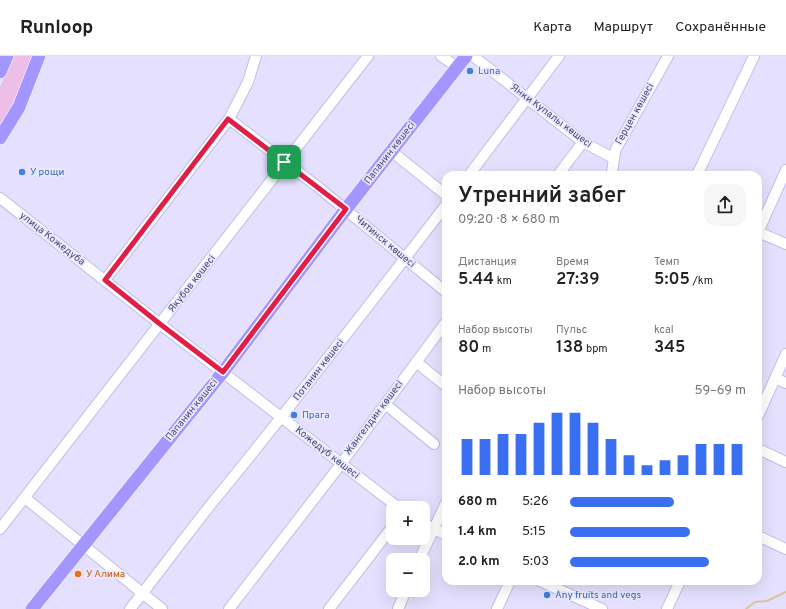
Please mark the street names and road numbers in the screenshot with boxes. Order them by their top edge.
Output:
street label: Янки Купалы көшесі [508,81,594,151]
street label: Герцен көшесі [613,81,657,147]
street label: Папанин көшесі [362,119,418,187]
street label: улица Кожедуба [17,209,87,269]
street label: Читинск көшесі [352,213,418,271]
street label: Якубов көшесі [165,252,219,316]
street label: Потанин көшесі [291,336,347,404]
street label: Папанин көшесі [163,376,221,444]
street label: Жангелдин көшесі [342,378,406,458]
street label: Кожедуб көшесі [292,424,362,482]

